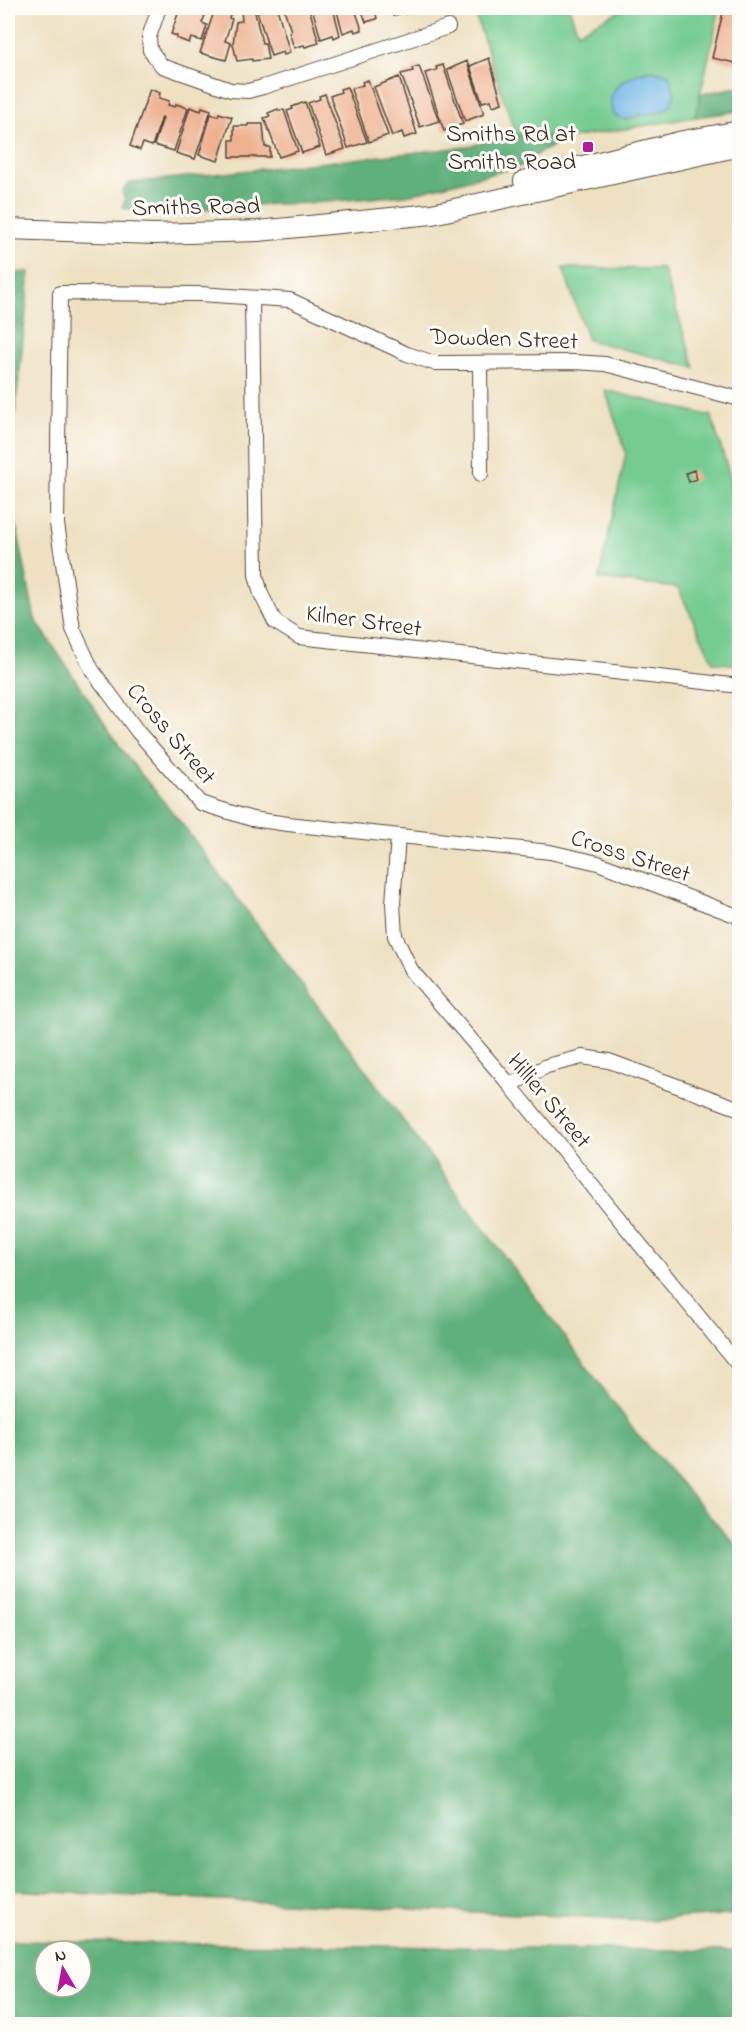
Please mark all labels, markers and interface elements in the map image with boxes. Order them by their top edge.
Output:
place label: Smiths Rd at Smiths Road [446,118,577,181]
marker: Smiths Rd at Smiths Road [581,140,595,154]
street label: Smiths Road [132,190,261,227]
street label: Dowden Street [428,320,579,361]
street label: Kilner Street [304,597,424,648]
street label: Cross Street [117,676,223,793]
street label: Cross Street [566,822,695,893]
street label: Hillier Street [498,1046,599,1157]
north arrow [33,1939,93,1999]
text: N [53,1943,68,1969]

